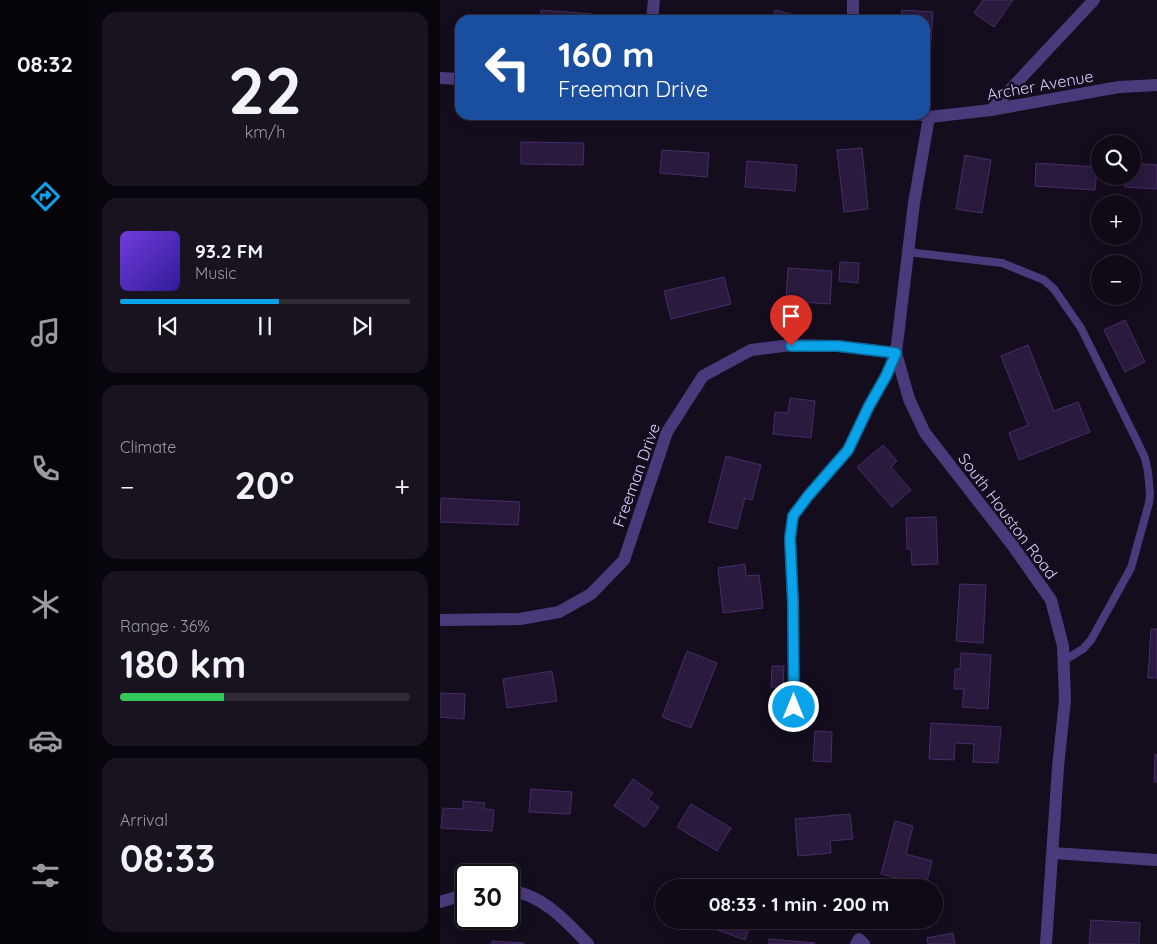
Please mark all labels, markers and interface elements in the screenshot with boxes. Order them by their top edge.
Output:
text: 160 m [558,32,655,76]
icon: left [475,35,540,100]
text: 22 [228,49,302,130]
text: 08:32 [17,50,73,78]
street label: Archer Avenue [985,66,1095,104]
text: Freeman Drive [558,75,708,103]
text: km/h [245,122,285,142]
map controls [1091,135,1141,305]
button: search [1091,135,1141,185]
icon: directions [28,179,63,214]
button: + [1091,195,1141,245]
text: 93.2 FM [195,239,263,263]
button: − [1091,255,1141,305]
text: Music [195,263,237,283]
pin [770,295,812,346]
icon: arrive [777,302,805,330]
icon: previous [154,312,182,340]
icon: pause [251,312,279,340]
icon: next [348,312,376,340]
icon: music [28,315,63,350]
street label: Freeman Drive [608,420,664,530]
text: Climate [120,437,176,457]
street label: South Houston Road [954,449,1062,583]
icon: phone [28,451,63,486]
text: 20° [234,461,294,509]
text: − [120,469,135,504]
text: + [394,469,410,504]
icon: climate [28,587,63,622]
text: Range · 36% [120,616,210,636]
text: 180 km [120,640,246,688]
position arrow [767,680,819,732]
icon: car [28,723,63,758]
text: Arrival [120,810,168,830]
text: 08:33 [120,834,215,882]
icon: filters [28,858,63,893]
speed limit sign: 30 [455,864,520,929]
text: 08:33 · 1 min · 200 m [709,892,889,916]

